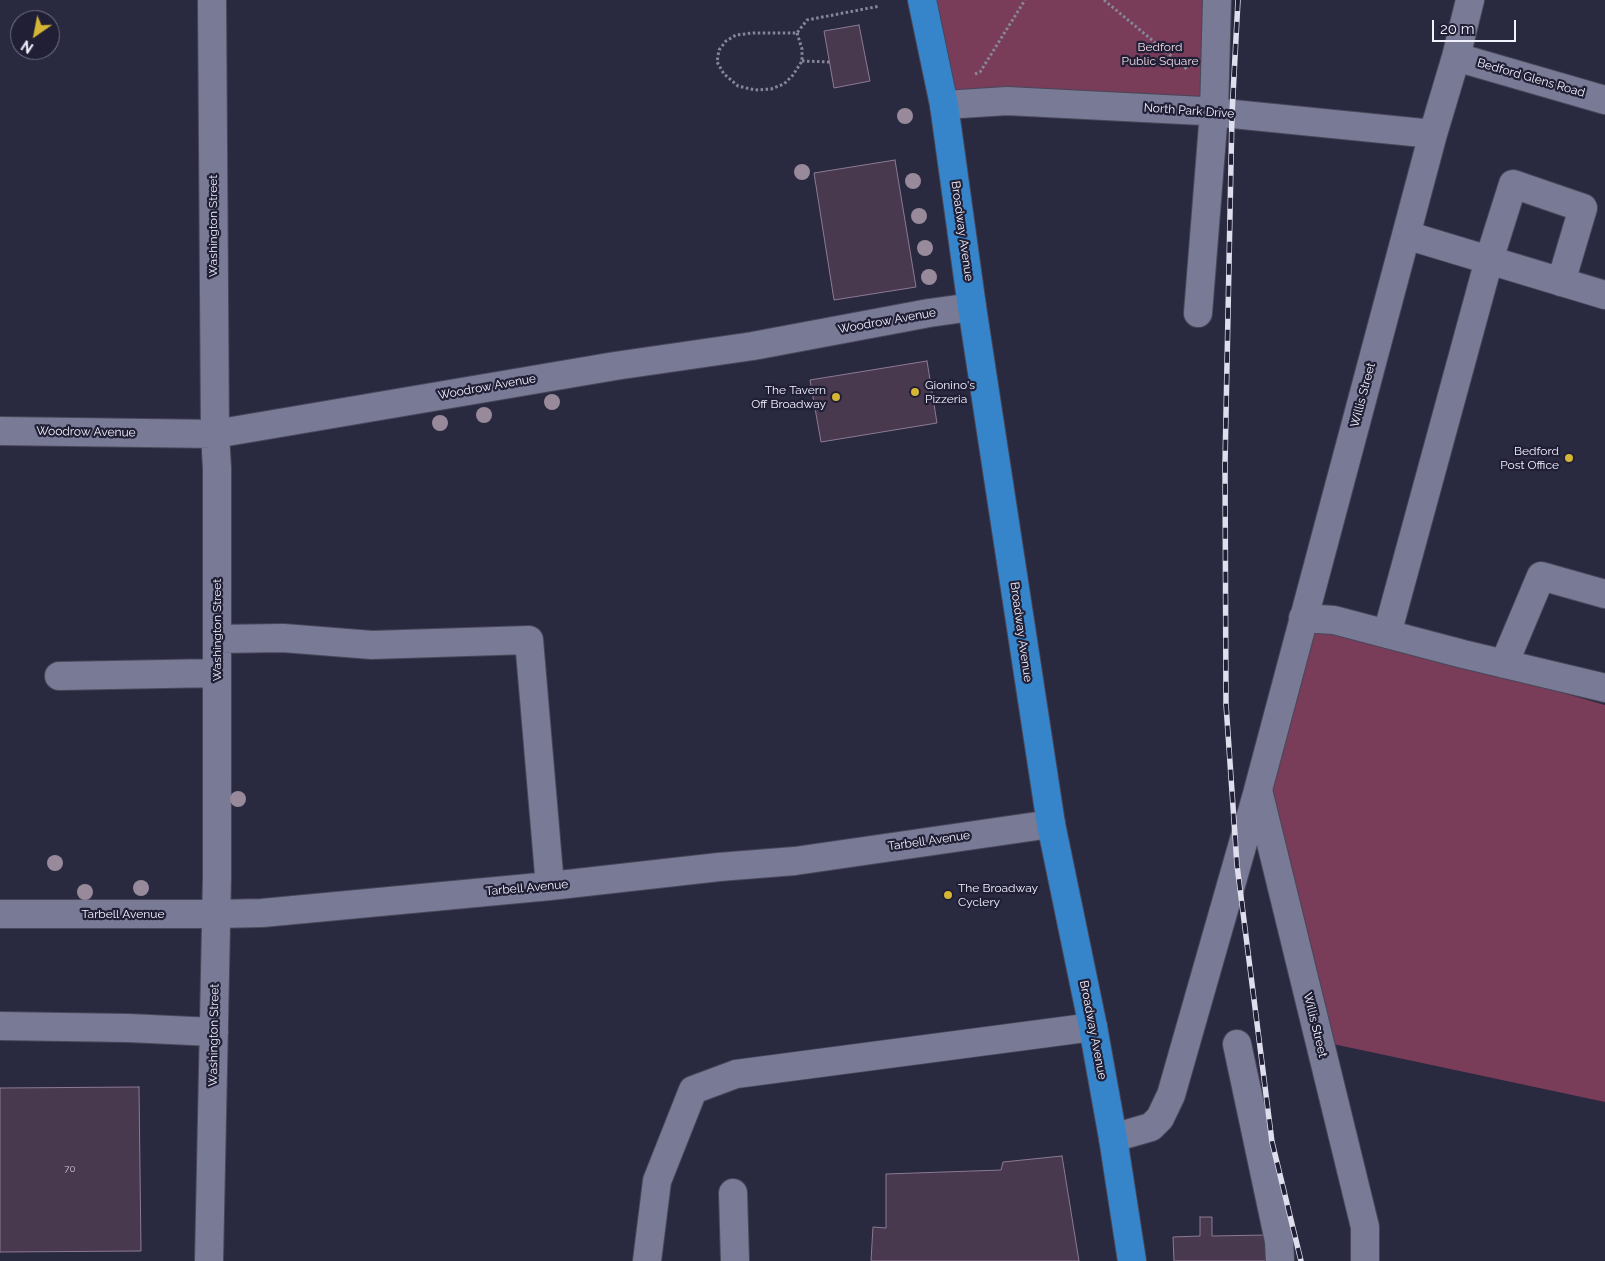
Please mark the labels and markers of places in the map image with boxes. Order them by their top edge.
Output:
place label: Gionino's Pizzeria [925,378,975,406]
place label: The Tavern Off Broadway [751,383,826,411]
marker: Gionino's Pizzeria [909,386,921,398]
marker: The Tavern Off Broadway [830,391,842,403]
place label: Bedford Post Office [1500,444,1559,472]
marker: Bedford Post Office [1563,452,1575,464]
place label: The Broadway Cyclery [958,881,1038,909]
marker: The Broadway Cyclery [942,889,954,901]

